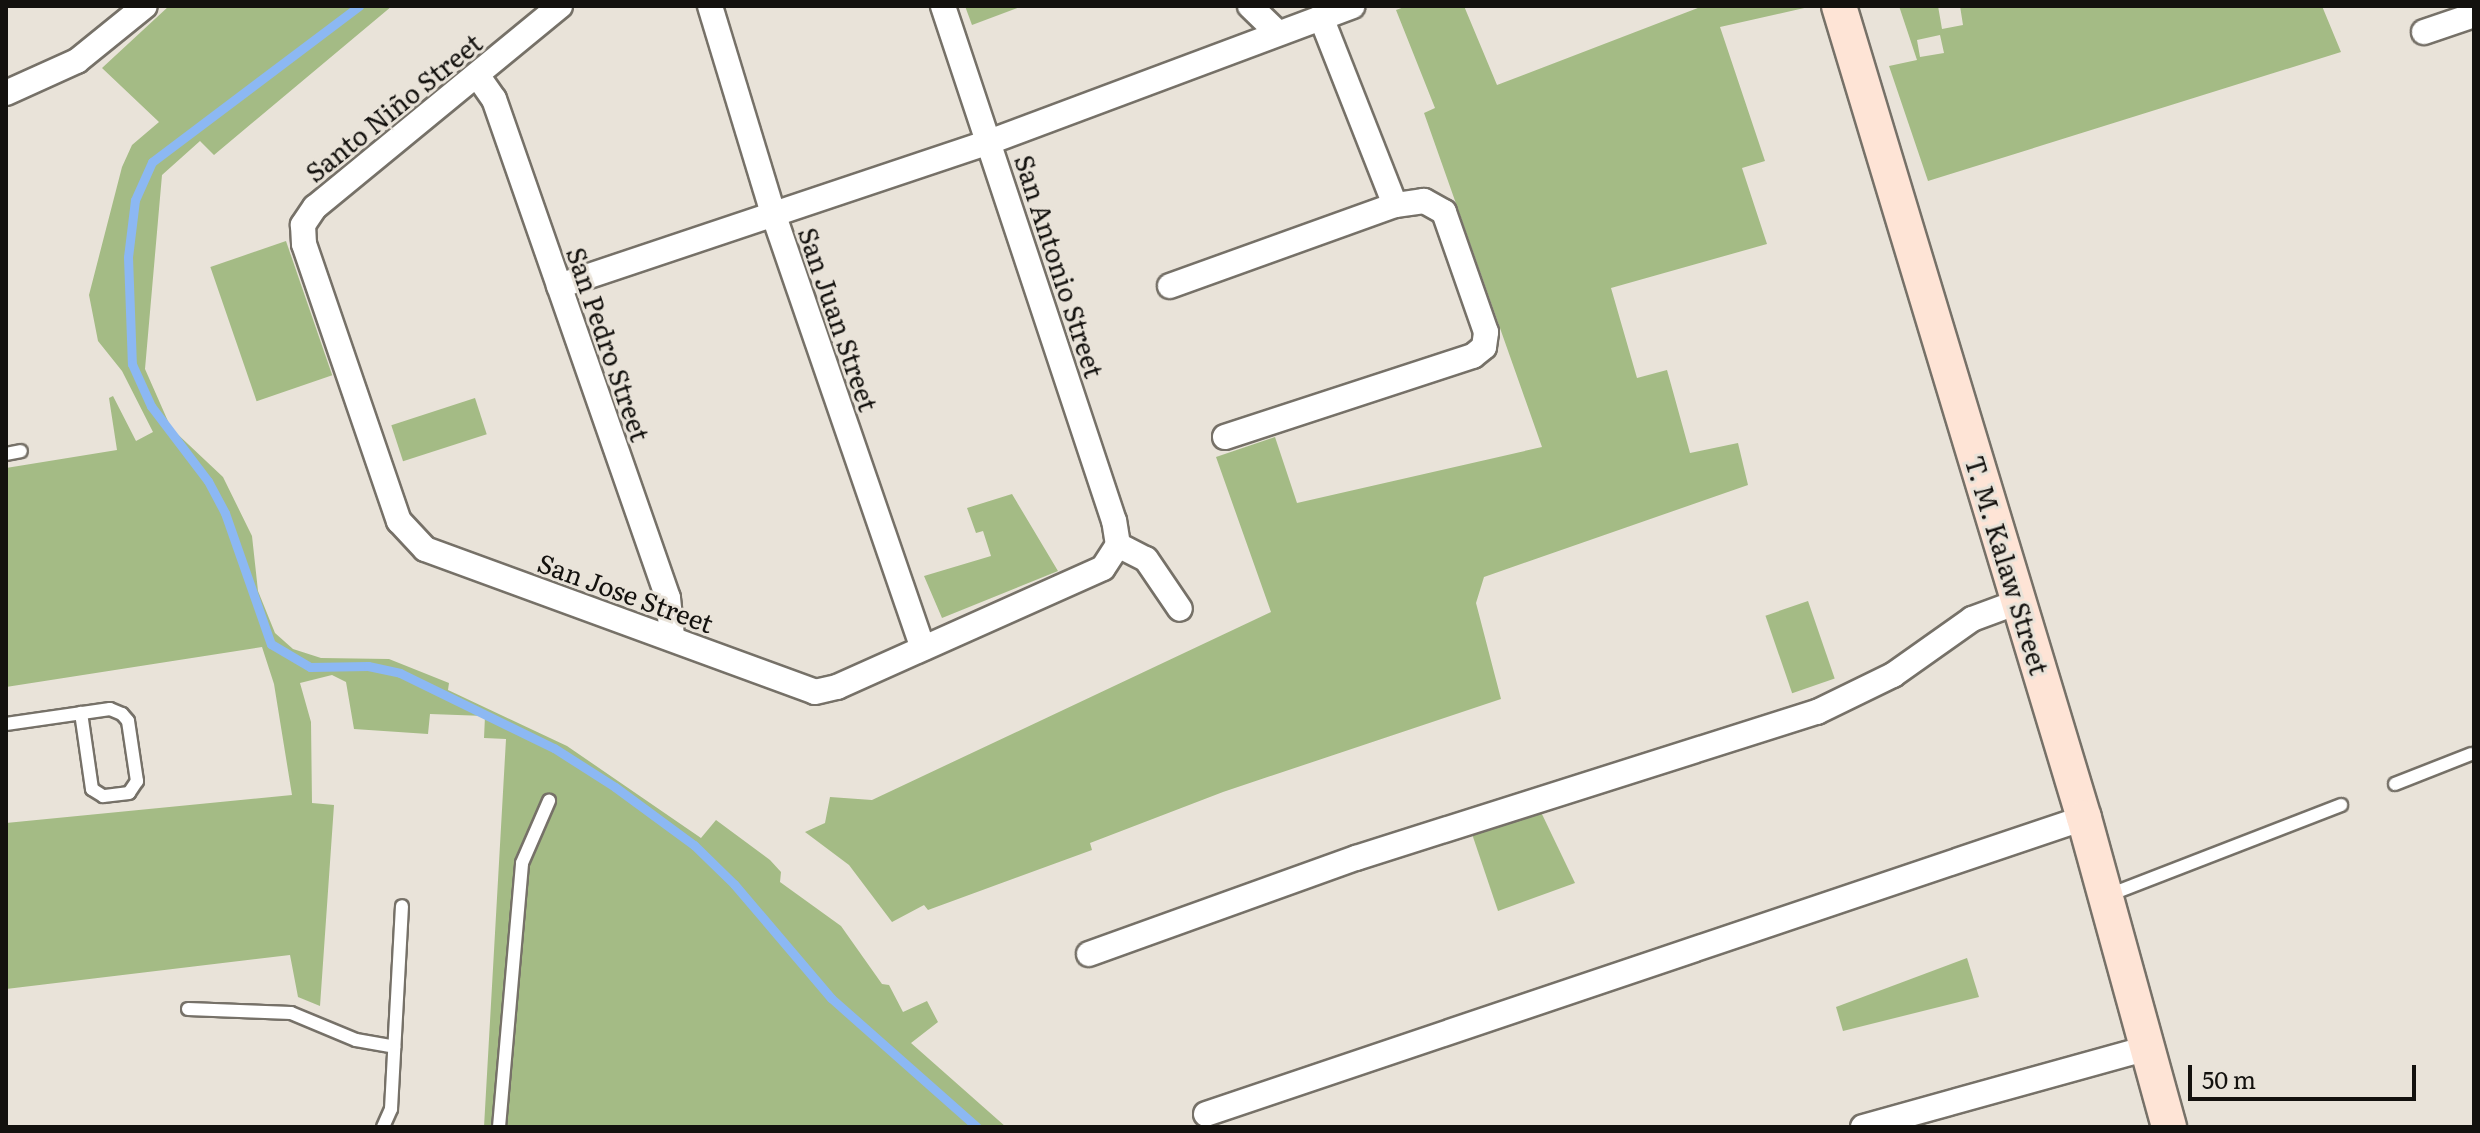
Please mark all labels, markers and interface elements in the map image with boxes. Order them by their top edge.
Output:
street label: Santo Niño Street [299,26,487,188]
street label: San Antonio Street [1009,151,1111,381]
street label: San Juan Street [793,223,885,415]
street label: San Pedro Street [561,243,657,445]
street label: T. M. Kalaw Street [1960,452,2056,678]
street label: San Jose Street [534,546,718,638]
scale bar [2192,1049,2420,1099]
text: 50 m [2202,1061,2256,1096]

